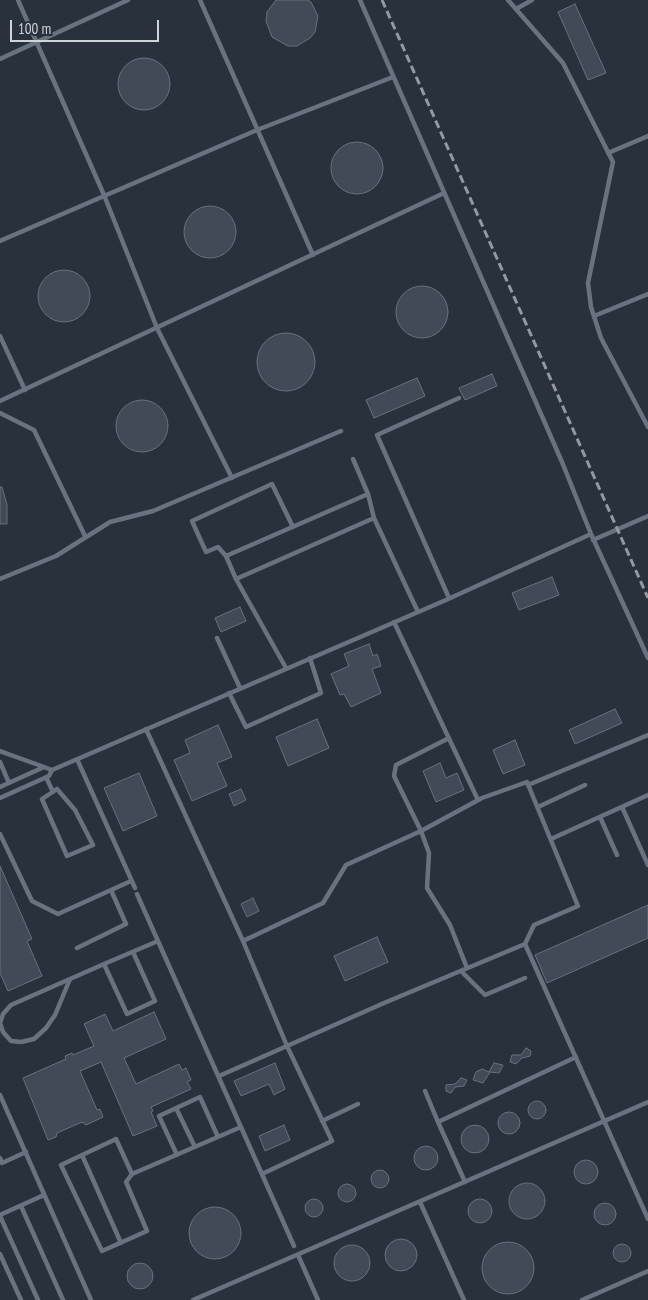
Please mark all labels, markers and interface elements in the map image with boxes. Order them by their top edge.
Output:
scale bar [12,10,161,42]
text: 100 m [18,19,51,38]

